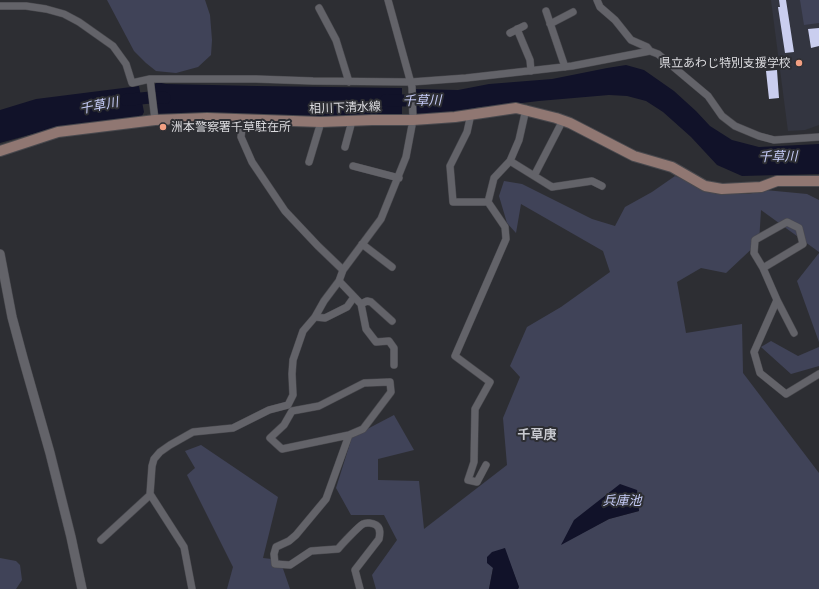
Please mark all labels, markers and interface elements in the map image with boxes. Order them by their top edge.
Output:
place label: 県立あわじ特別支援学校 [659,56,791,70]
marker: 県立あわじ特別支援学校 [794,58,804,68]
water label: 千草川 [402,93,442,109]
water label: 千草川 [78,95,120,117]
street label: 相川下清水線 [309,100,381,116]
place label: 洲本警察署千草駐在所 [171,120,291,134]
marker: 洲本警察署千草駐在所 [158,122,168,132]
water label: 千草川 [758,149,798,165]
district label: 千草庚 [518,427,556,443]
water label: 兵庫池 [603,493,641,509]

